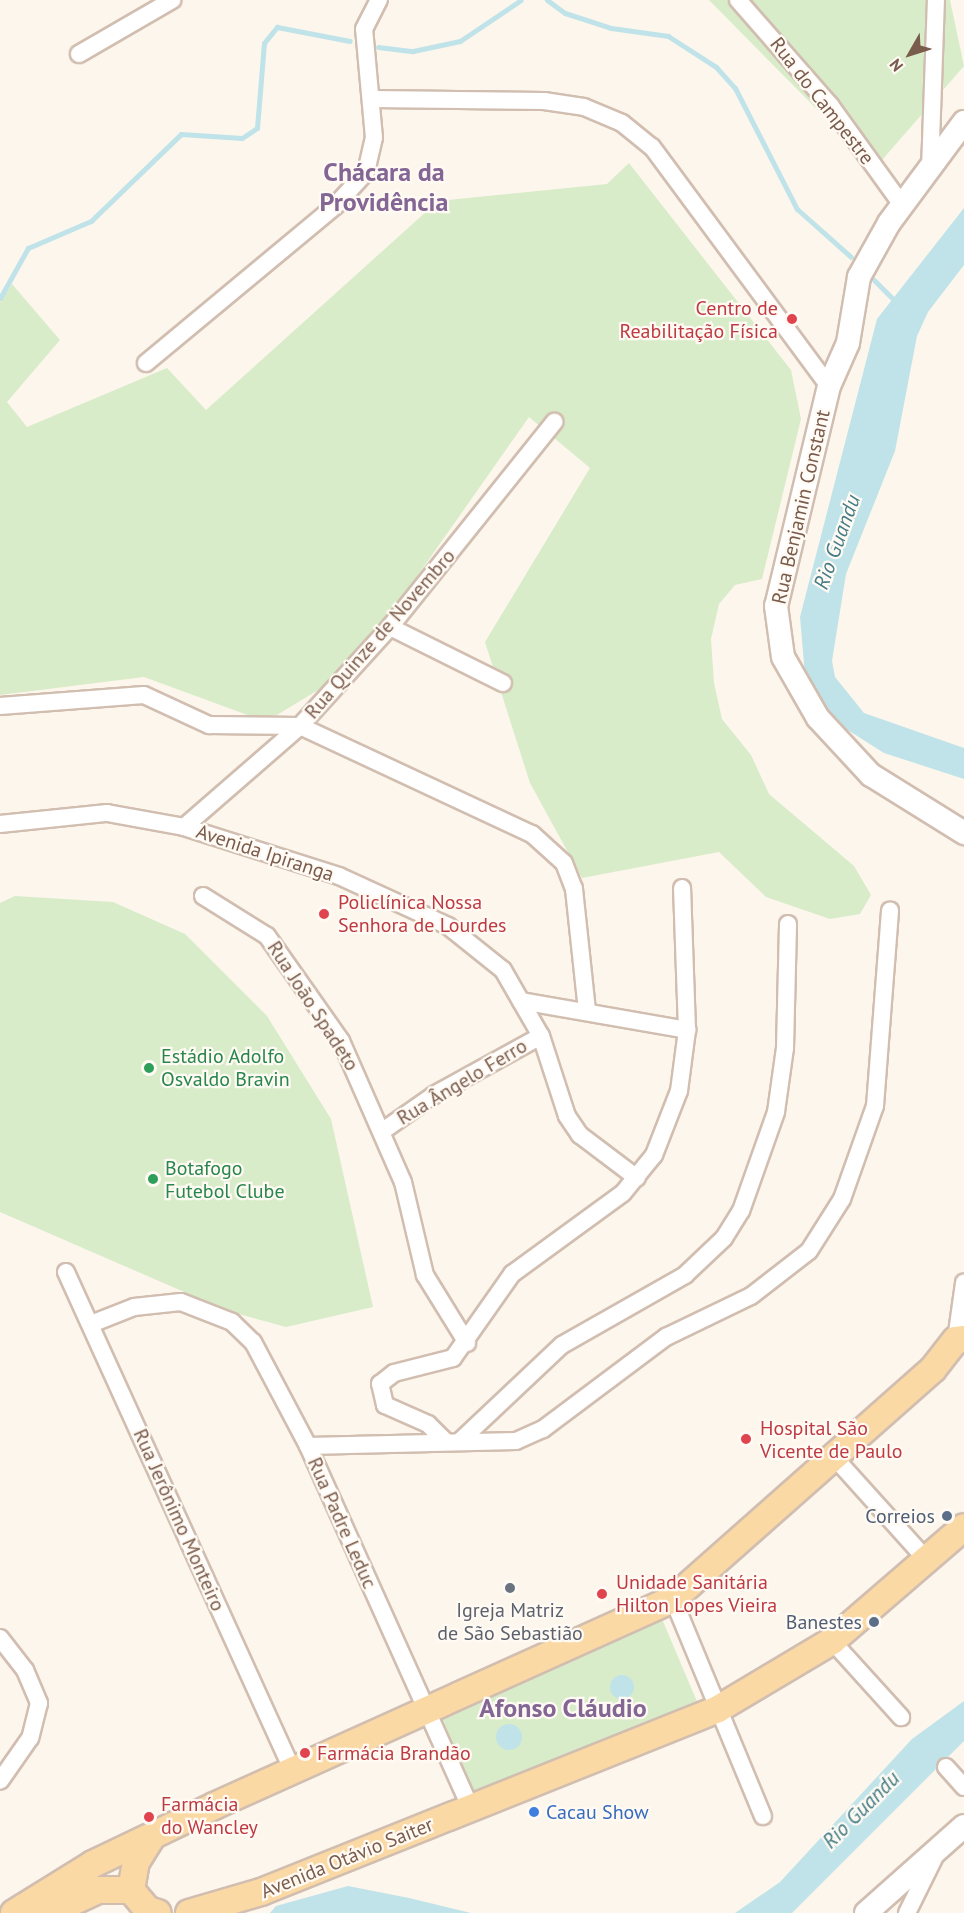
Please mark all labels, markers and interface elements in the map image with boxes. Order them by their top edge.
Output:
north arrow [880,24,940,84]
street label: Rua do Campestre [765,33,879,169]
text: N [885,55,907,76]
district label: Chácara da Providência [320,156,448,218]
place label: Centro de Reabilitação Física [620,296,778,343]
marker: Centro de Reabilitação Física [783,310,801,328]
street label: Rua Benjamin Constant [767,407,835,607]
water label: Rio Guandu [808,491,866,593]
street label: Rua Quinze de Novembro [300,544,460,724]
street label: Avenida Ipiranga [193,819,337,887]
place label: Policlínica Nossa Senhora de Lourdes [338,891,506,938]
marker: Policlínica Nossa Senhora de Lourdes [315,905,333,923]
street label: Rua João Spadeto [262,937,364,1075]
street label: Rua Ângelo Ferro [392,1034,532,1130]
place label: Estádio Adolfo Osvaldo Bravin [161,1044,290,1091]
marker: Estádio Adolfo Osvaldo Bravin [142,1061,156,1075]
place label: Botafogo Futebol Clube [165,1156,285,1203]
marker: Botafogo Futebol Clube [146,1172,160,1186]
place label: Hospital São Vicente de Paulo [760,1416,902,1463]
street label: Rua Jerônimo Monteiro [128,1425,230,1615]
marker: Hospital São Vicente de Paulo [737,1430,755,1448]
street label: Rua Padre Leduc [302,1454,382,1592]
place label: Correios [865,1504,935,1528]
marker: Correios [940,1509,954,1523]
place label: Unidade Sanitária Hilton Lopes Vieira [616,1570,778,1617]
marker: Igreja Matriz de São Sebastião [503,1581,517,1595]
marker: Unidade Sanitária Hilton Lopes Vieira [593,1585,611,1603]
place label: Igreja Matriz de São Sebastião [437,1598,583,1645]
place label: Banestes [786,1610,862,1634]
marker: Banestes [867,1615,881,1629]
district label: Afonso Cláudio [479,1692,647,1724]
place label: Farmácia Brandão [317,1741,471,1765]
marker: Farmácia Brandão [298,1746,312,1760]
water label: Rio Guandu [817,1766,905,1854]
place label: Farmácia do Wancley [161,1793,258,1840]
place label: Cacau Show [546,1800,649,1824]
marker: Cacau Show [527,1805,541,1819]
marker: Farmácia do Wancley [142,1810,156,1824]
street label: Avenida Otávio Saiter [257,1812,437,1904]

